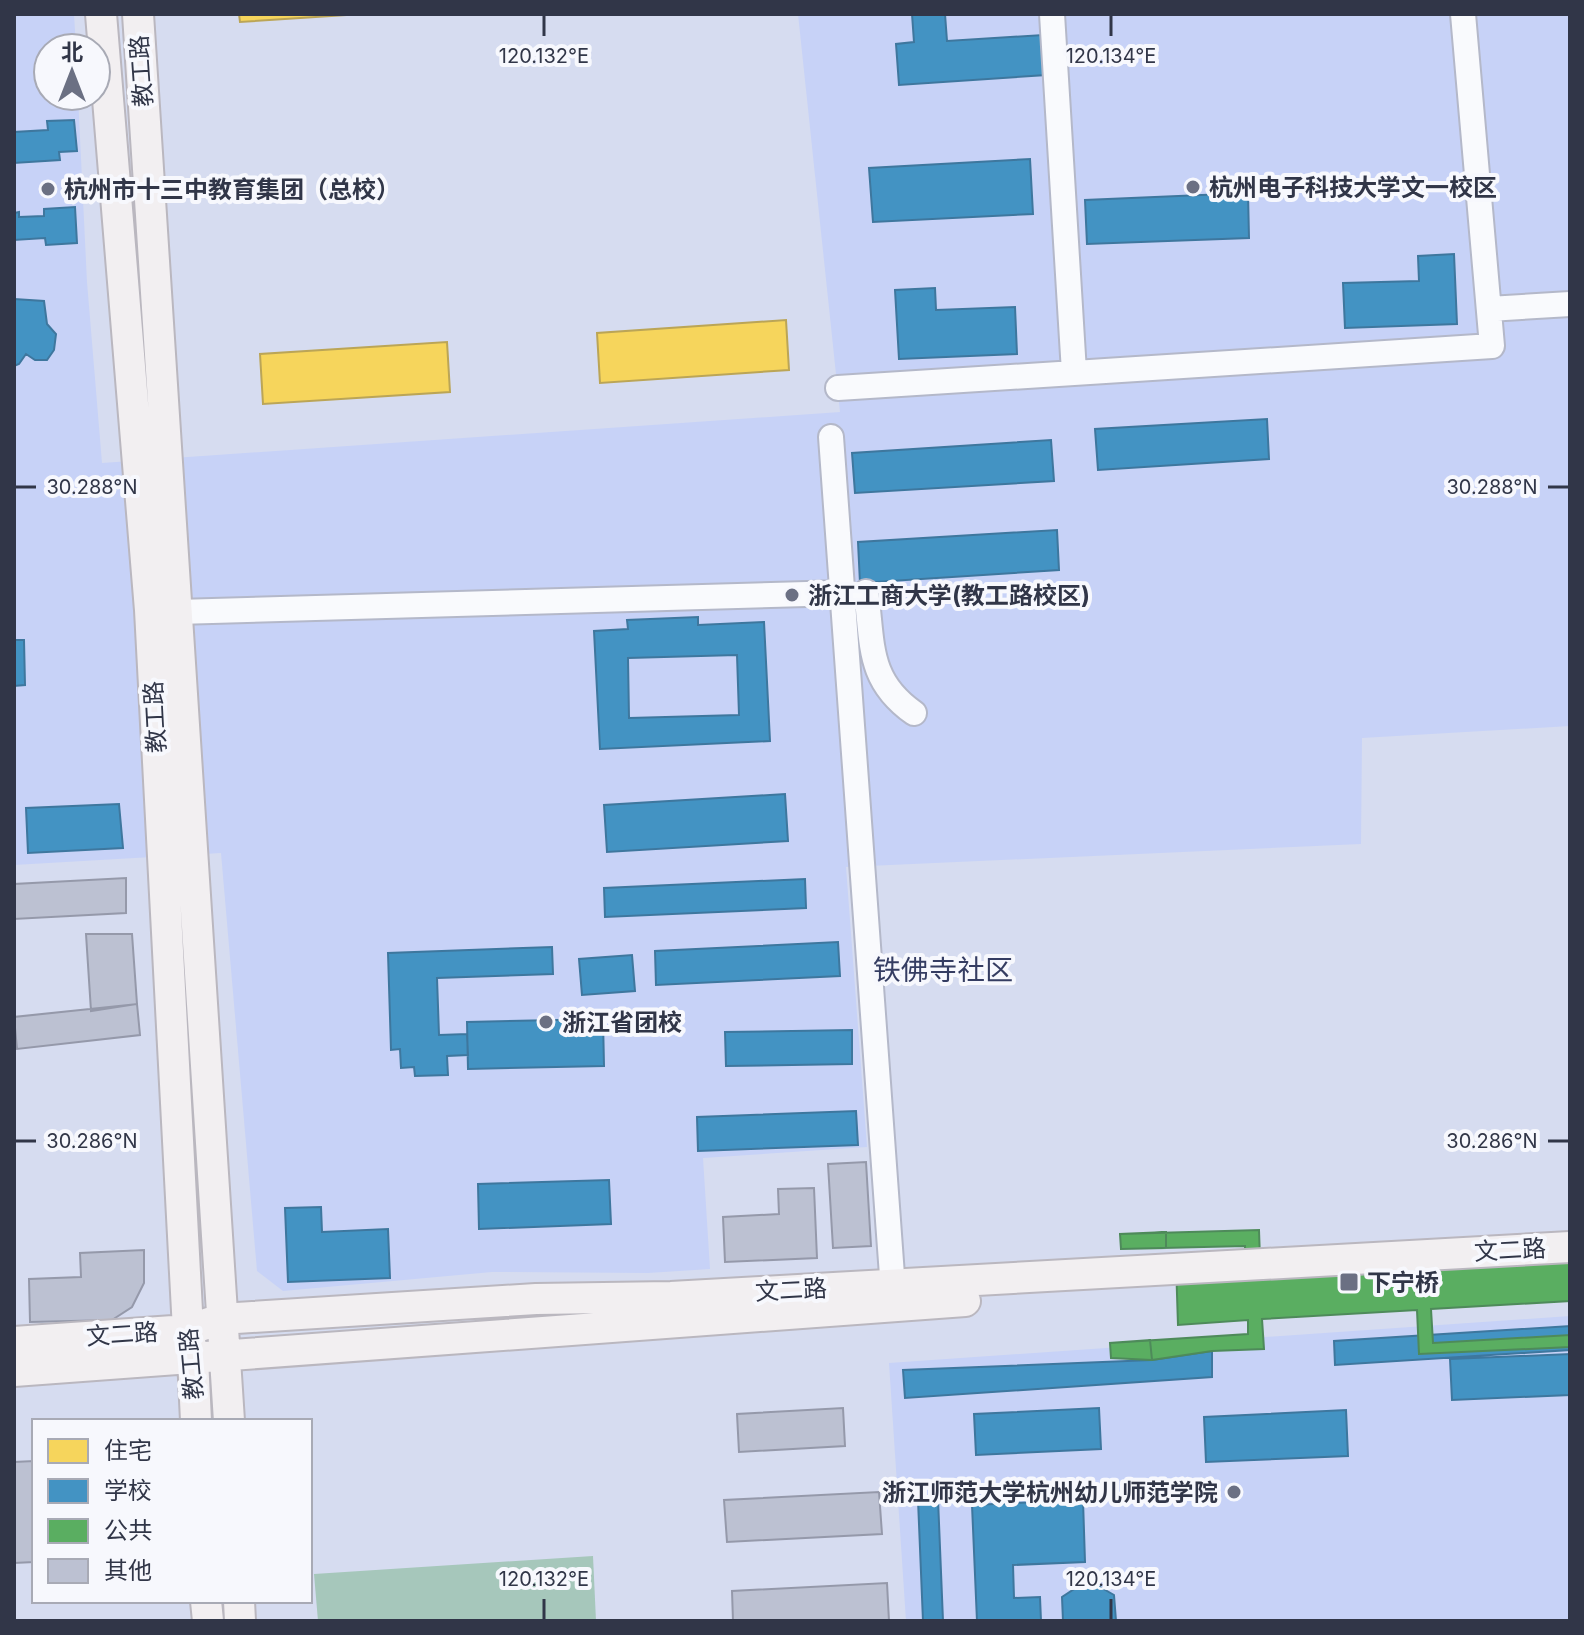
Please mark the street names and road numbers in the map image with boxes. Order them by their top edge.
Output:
street label: 教工路 [124,34,158,108]
street label: 教工路 [139,680,171,754]
street label: 文二路 [1473,1234,1547,1266]
street label: 文二路 [754,1274,828,1306]
street label: 文二路 [85,1317,159,1351]
street label: 教工路 [173,1327,209,1401]

